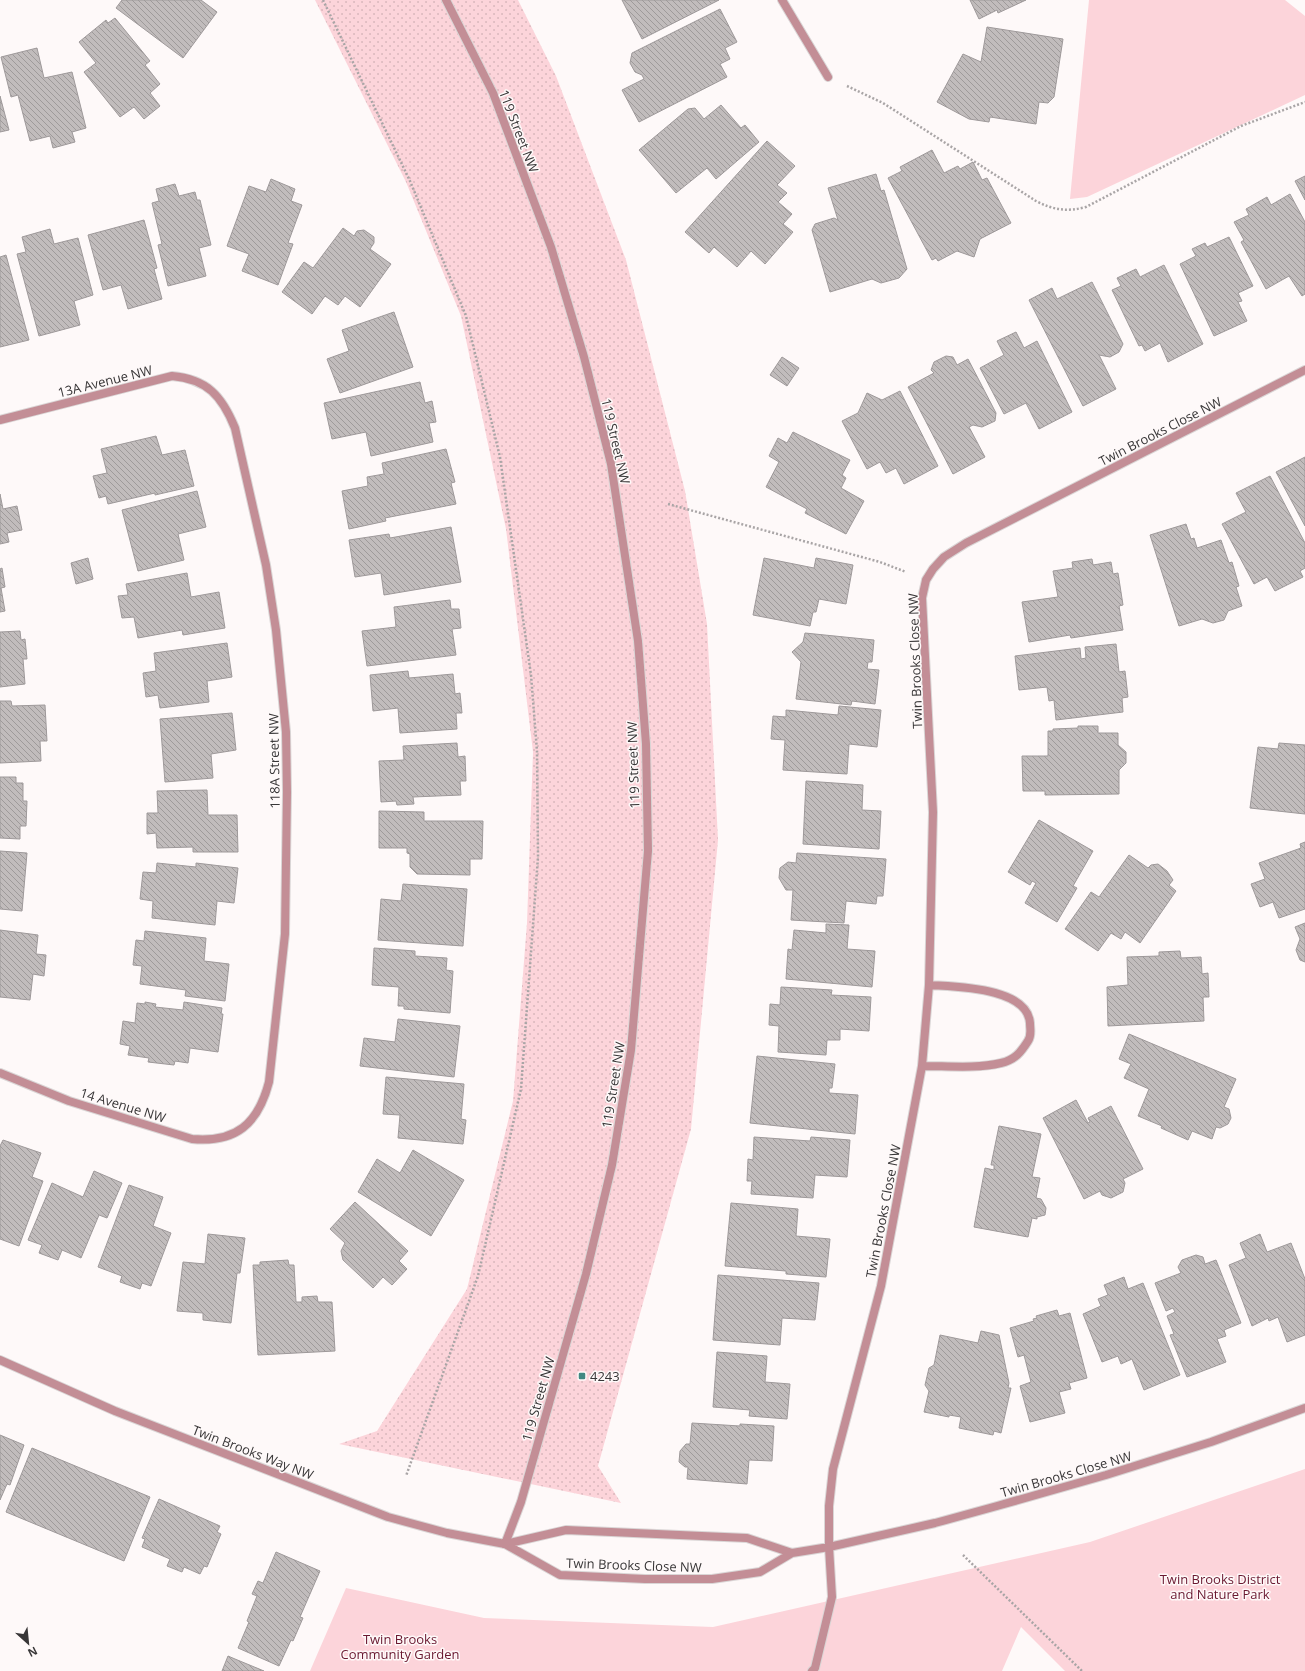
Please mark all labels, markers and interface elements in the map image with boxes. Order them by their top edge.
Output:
street label: 119 Street NW [495,87,543,175]
street label: 13A Avenue NW [56,361,154,401]
street label: Twin Brooks Close NW [1096,392,1224,470]
street label: 119 Street NW [597,397,635,485]
street label: Twin Brooks Close NW [904,593,926,729]
street label: 118A Street NW [264,713,284,809]
street label: 119 Street NW [622,721,644,809]
street label: 119 Street NW [597,1041,629,1129]
street label: 14 Avenue NW [78,1083,168,1127]
street label: Twin Brooks Close NW [861,1143,905,1279]
street label: 119 Street NW [517,1355,559,1443]
place label: 4243 [590,1367,620,1385]
marker: 4243 [577,1371,587,1381]
street label: Twin Brooks Way NW [190,1421,316,1483]
street label: Twin Brooks Close NW [998,1447,1134,1501]
street label: Twin Brooks Close NW [566,1554,702,1576]
park label: Twin Brooks District and Nature Park [1160,1570,1281,1603]
north arrow [8,1623,48,1663]
park label: Twin Brooks Community Garden [340,1630,460,1663]
text: N [25,1644,40,1661]

